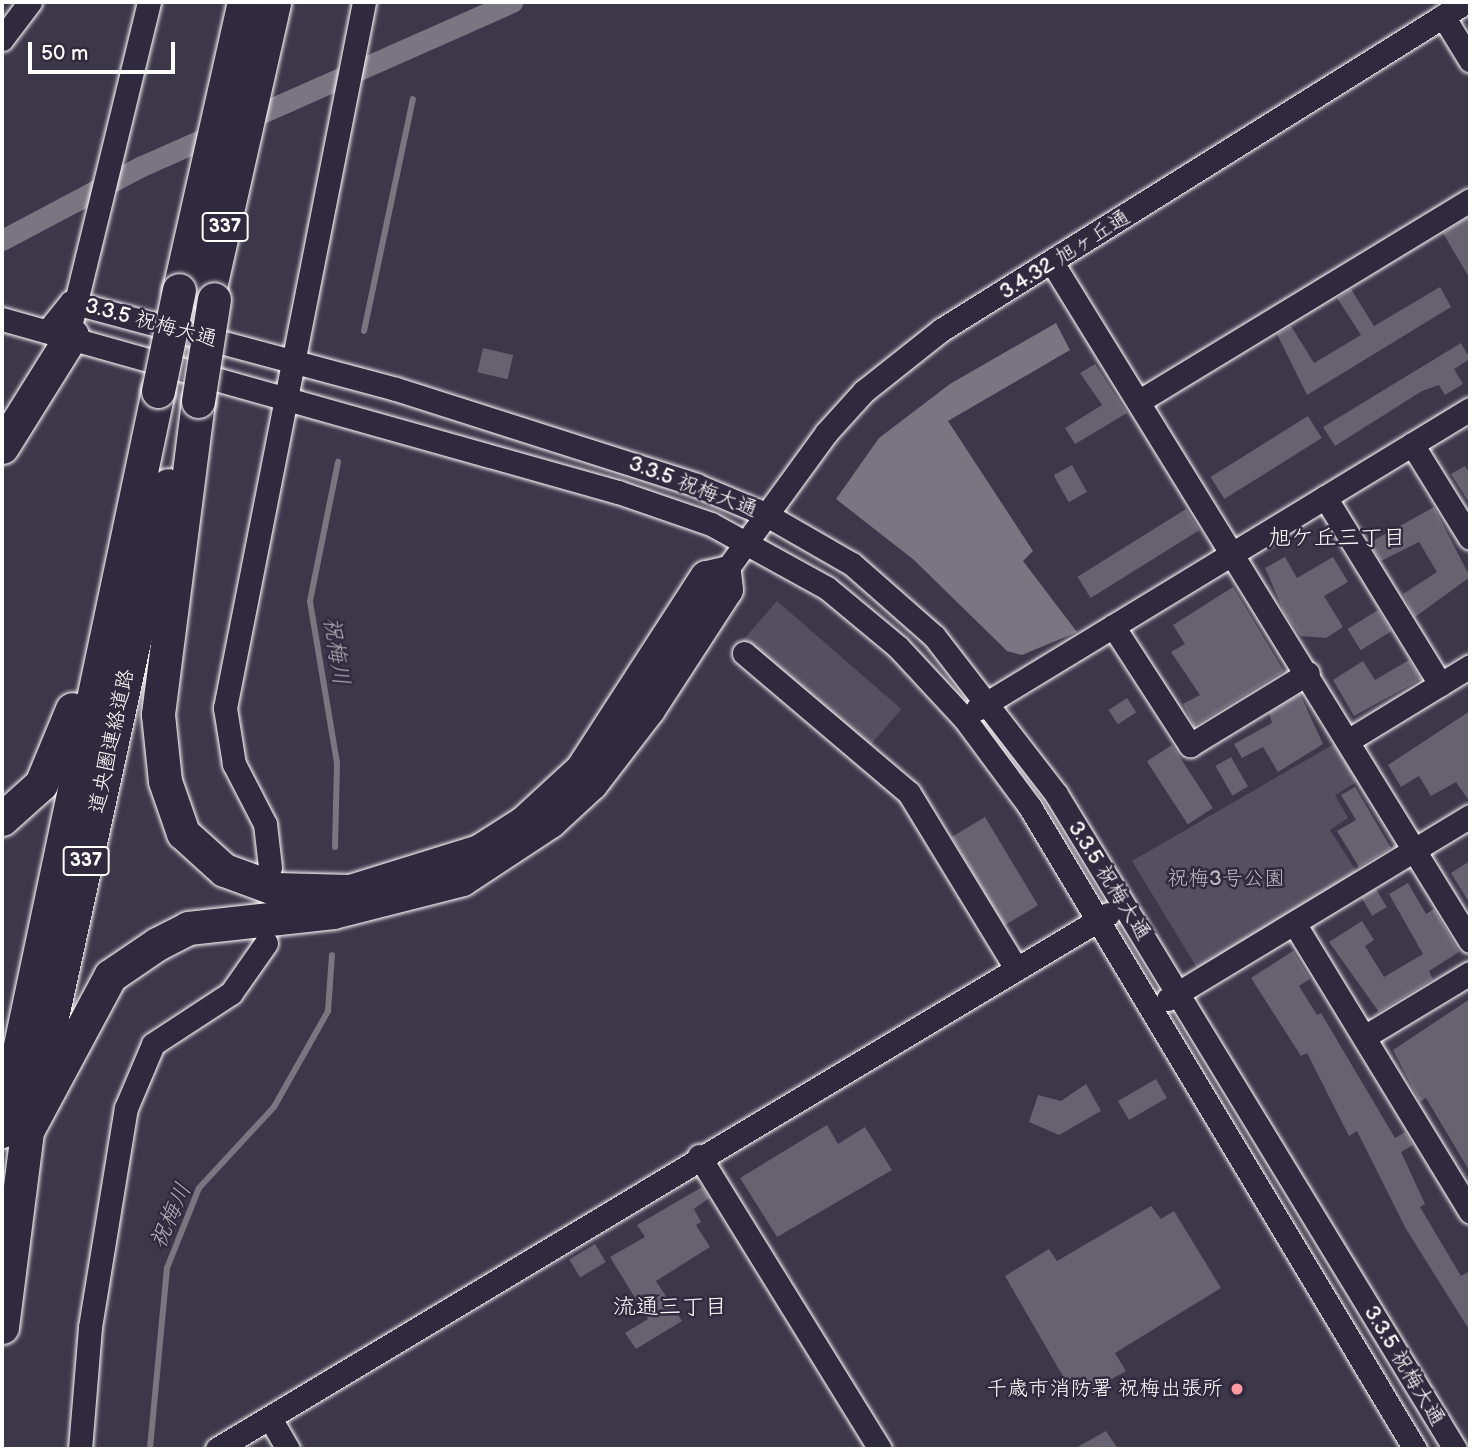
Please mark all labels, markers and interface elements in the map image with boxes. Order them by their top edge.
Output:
scale bar [32,28,178,72]
text: 50 m [41,41,88,66]
street label: 3.4.32 旭ヶ丘通 [995,205,1135,305]
road number: 337 [201,212,250,243]
street label: 3.3.5 祝梅大通 [82,293,220,353]
street label: 3.3.5 祝梅大通 [625,451,761,523]
district label: 旭ケ丘三丁目 [1268,524,1406,552]
water label: 祝梅川 [317,615,355,687]
street label: 道央圏連絡道路 [84,666,140,816]
street label: 3.3.5 祝梅大通 [1062,817,1156,945]
road number: 337 [62,846,110,876]
park label: 祝梅3号公園 [1167,866,1285,892]
water label: 祝梅川 [144,1179,198,1253]
district label: 流通三丁目 [613,1293,727,1321]
street label: 3.3.5 祝梅大通 [1358,1301,1450,1431]
place label: 千歳市消防署 祝梅出張所 [986,1376,1223,1402]
marker: 千歳市消防署 祝梅出張所 [1229,1381,1245,1397]

